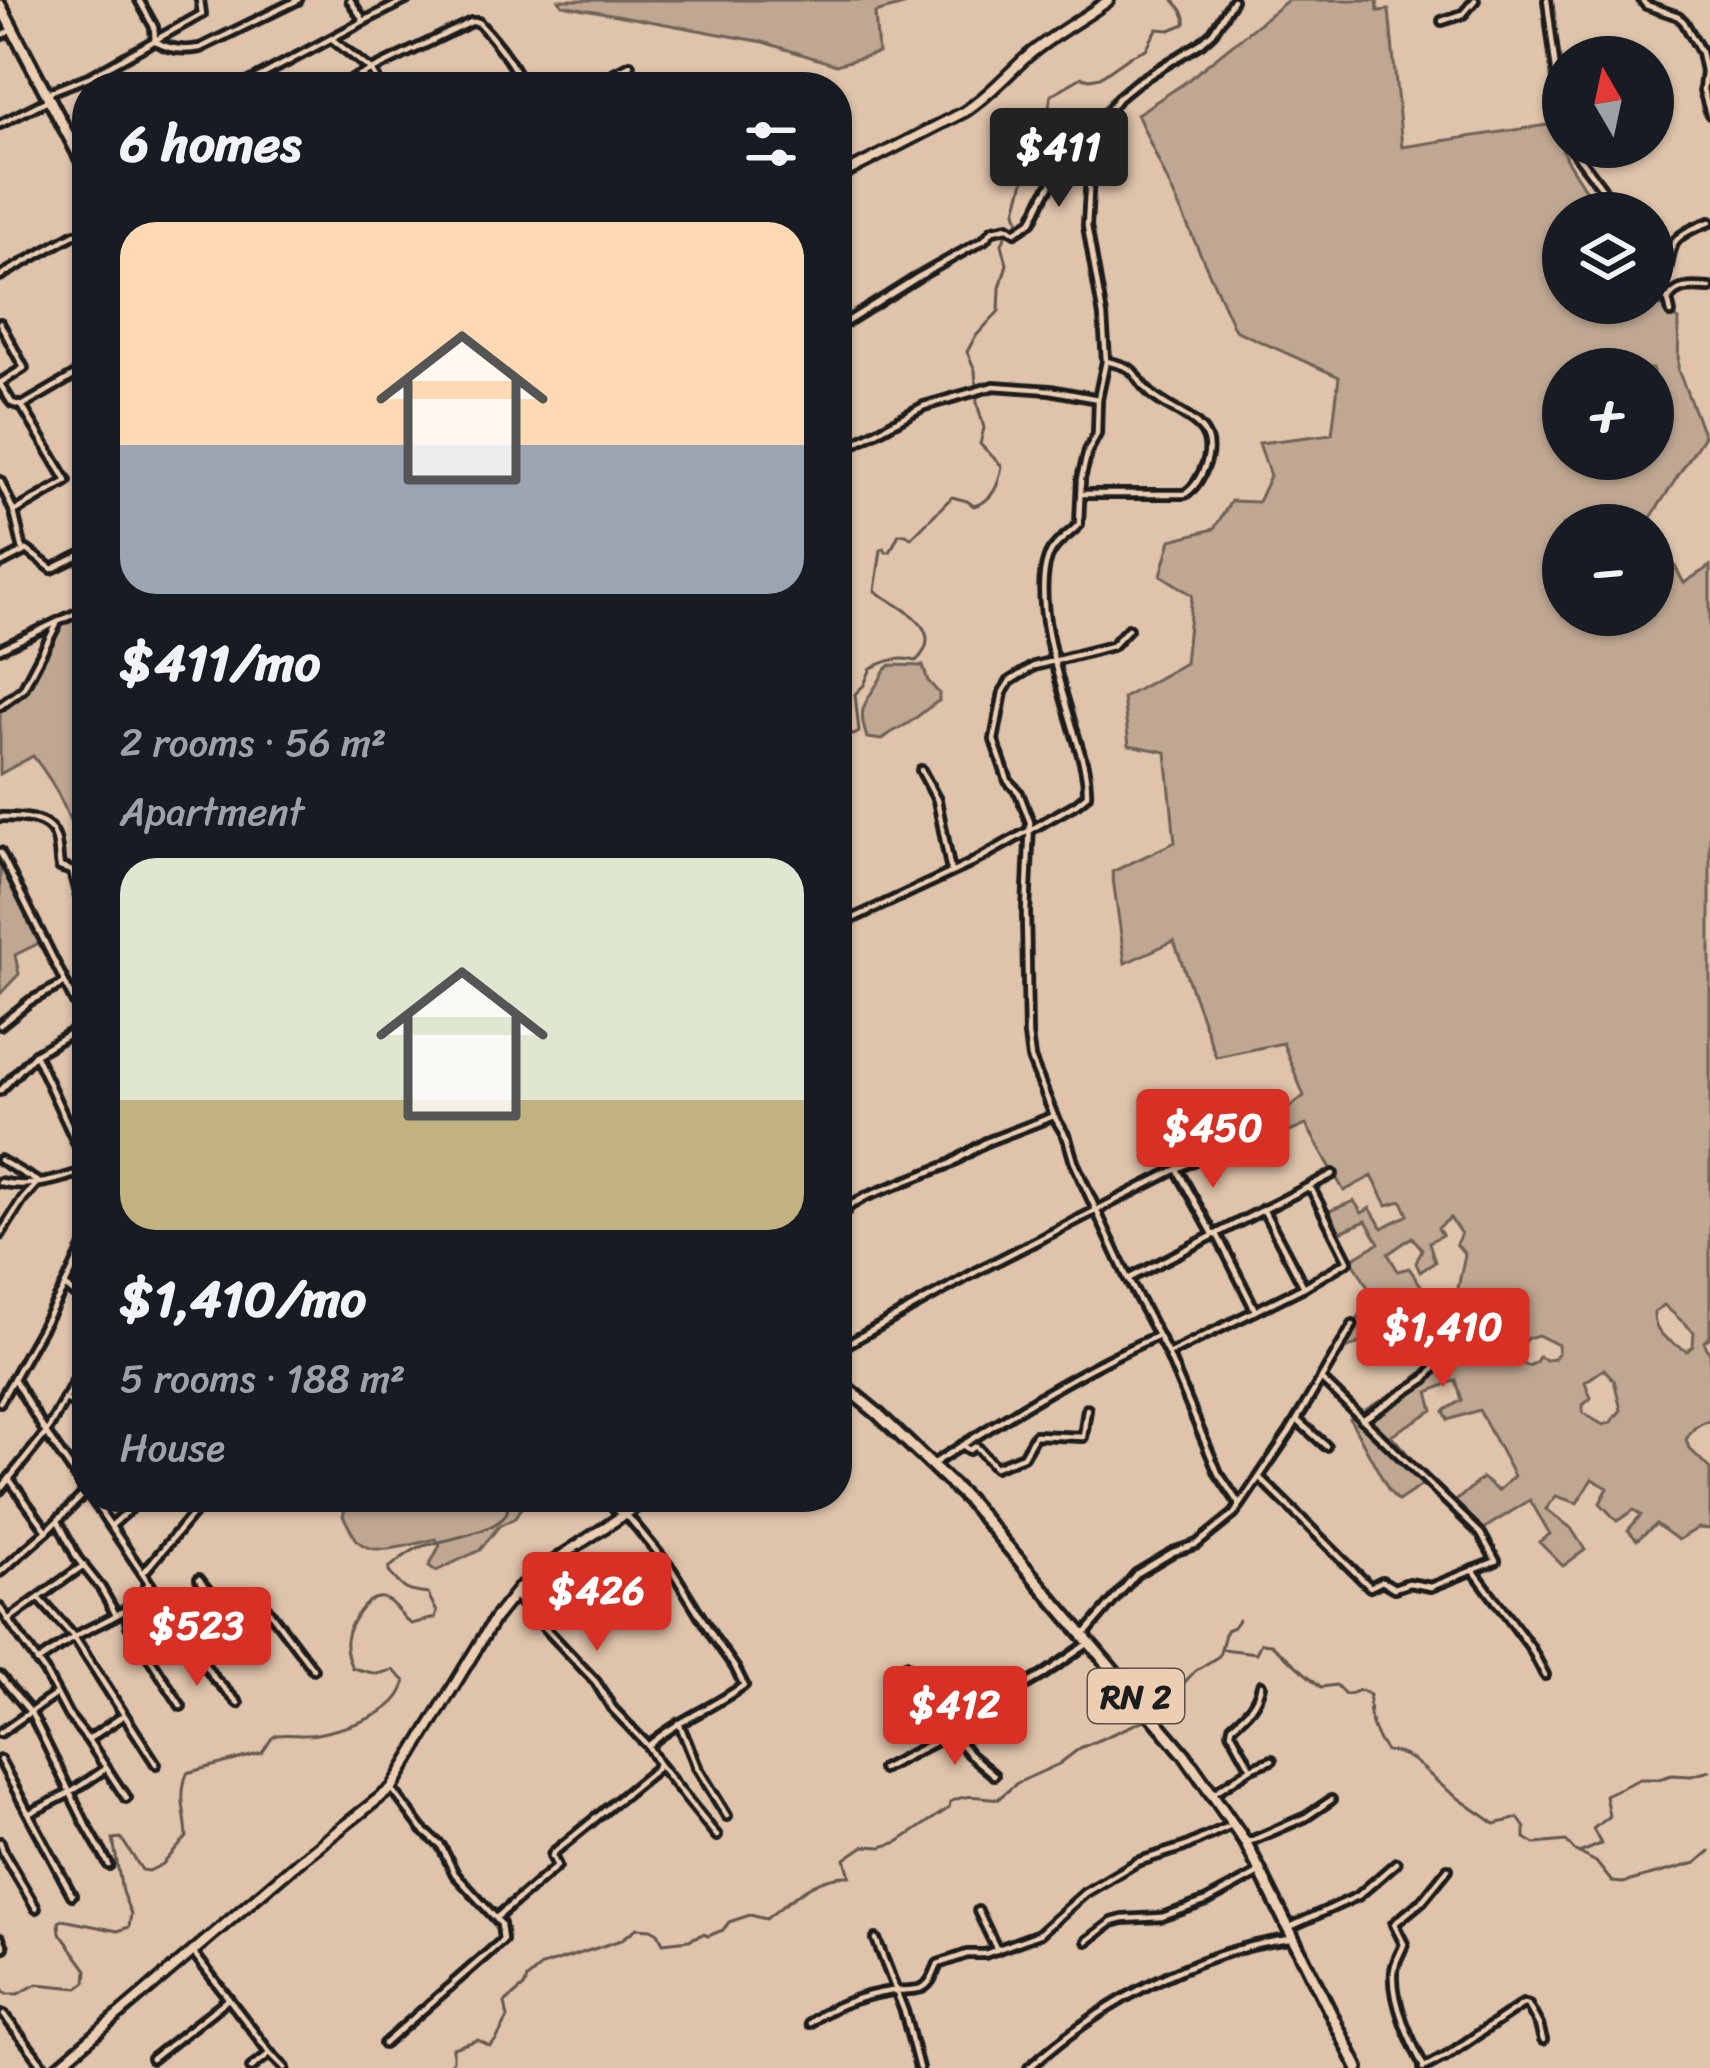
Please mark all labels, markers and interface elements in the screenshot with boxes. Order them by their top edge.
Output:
north arrow [1542,36,1674,168]
map controls [1542,36,1674,636]
text: 6 homes [120,99,301,189]
pin: $411 [988,108,1130,210]
icon: filters [738,111,804,177]
text: $411 [1017,112,1101,181]
button: layers [1542,192,1674,324]
icon: home [354,300,570,516]
button: + [1542,348,1674,480]
button: − [1542,504,1674,636]
text: $411/mo [120,618,320,708]
text: 2 rooms · 56 m² [120,708,386,777]
text: Apartment [120,777,304,846]
icon: home [354,936,570,1152]
pin: $450 [1142,1089,1284,1191]
text: $450 [1163,1093,1263,1162]
text: $1,410/mo [120,1254,366,1344]
pin: $1,410 [1345,1288,1541,1390]
text: $1,410 [1383,1292,1503,1361]
text: 5 rooms · 188 m² [120,1344,405,1413]
text: House [120,1413,225,1482]
pin: $426 [526,1552,668,1654]
text: $426 [549,1556,645,1625]
pin: $523 [126,1587,268,1689]
text: $523 [150,1591,244,1660]
pin: $412 [884,1666,1026,1768]
road number: RN 2 [1088,1669,1184,1723]
text: $412 [910,1670,1000,1739]

